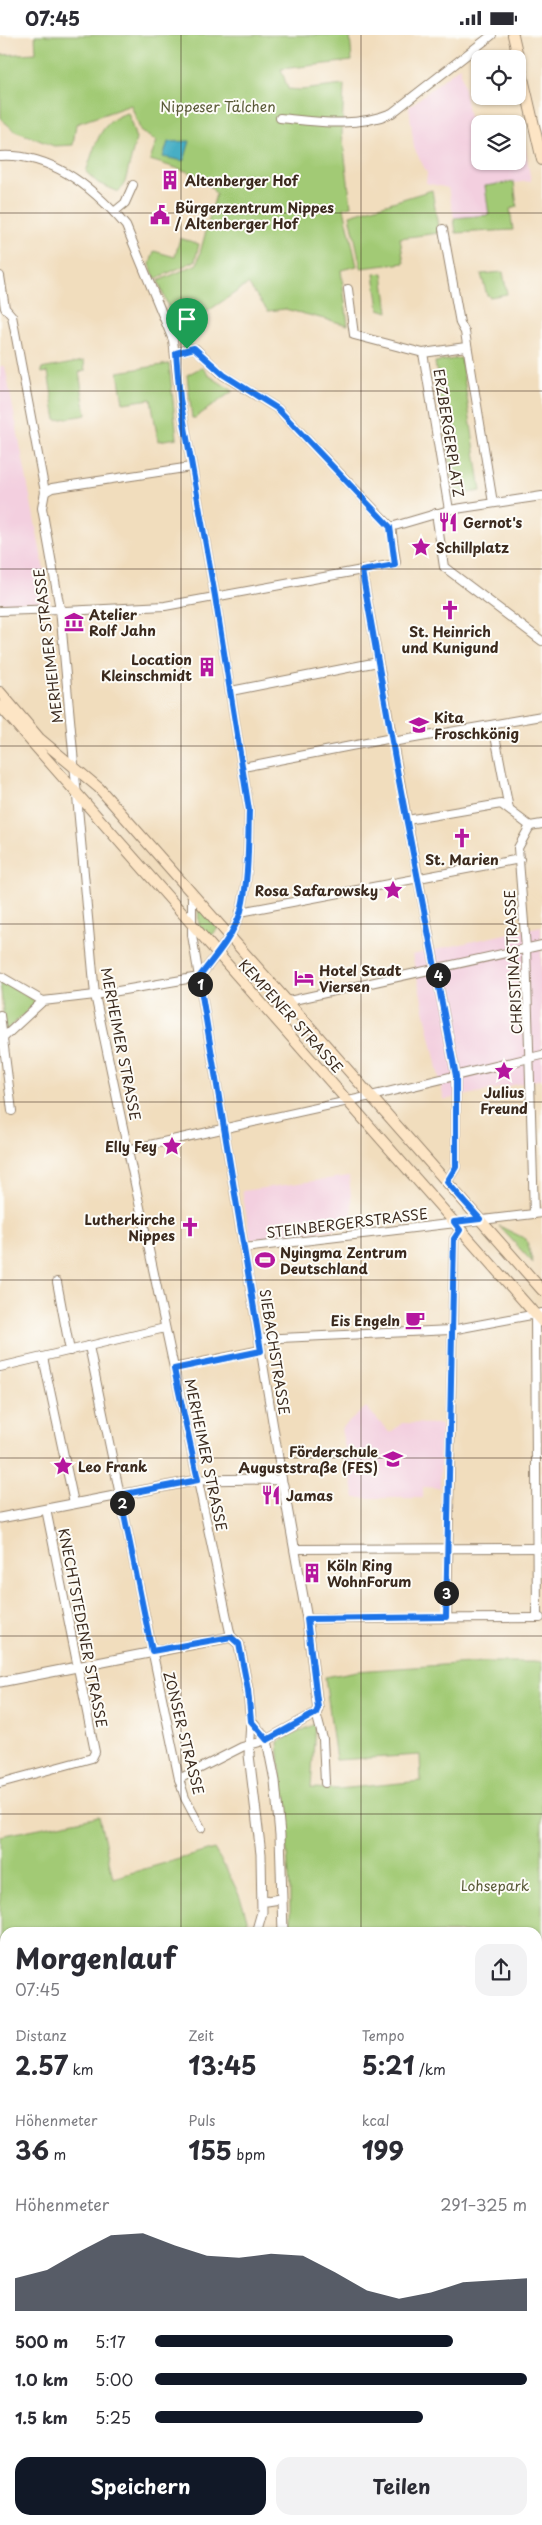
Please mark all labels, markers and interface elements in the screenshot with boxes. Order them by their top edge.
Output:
text: 07:45 [25,4,80,32]
map controls [471,50,526,170]
button: locate [471,50,526,105]
park label: Nippeser Tälchen [160,96,276,117]
button: layers [471,115,526,170]
building icon: Altenberger Hof [159,169,181,191]
place label: Altenberger Hof [185,170,299,191]
place label: Bürgerzentrum Nippes / Altenberger Hof [174,197,334,234]
public building icon: Bürgerzentrum Nippes / Altenberger Hof [149,204,171,226]
pin [166,298,208,349]
icon: arrive [173,305,201,333]
street label: ERZBERGERPLATZ [428,367,470,499]
restaurant icon: Gernot's [437,511,459,533]
place label: Gernot's [463,512,522,533]
place icon: Schillplatz [410,536,432,558]
place label: Schillplatz [436,537,509,558]
street label: MERHEIMER STRASSE [28,568,68,724]
church icon: St. Heinrich und Kunigund [439,599,461,621]
place label: Atelier Rolf Jahn [89,604,156,641]
museum icon: Atelier Rolf Jahn [63,611,85,633]
place label: St. Heinrich und Kunigund [402,621,499,658]
place label: Location Kleinschmidt [101,649,192,686]
building icon: Location Kleinschmidt [196,656,218,678]
place label: Kita Froschkönig [434,707,519,744]
school or university icon: Kita Froschkönig [408,714,430,736]
church icon: St. Marien [451,827,473,849]
place label: St. Marien [425,849,499,870]
place icon: Rosa Safarowsky [382,879,404,901]
place label: Rosa Safarowsky [255,880,378,901]
street label: CHRISTINASTRASSE [499,889,527,1035]
street label: KEMPENER STRASSE [234,954,348,1078]
place label: Hotel Stadt Viersen [319,960,402,997]
pin: 4 [426,963,450,987]
text: 4 [434,965,443,986]
street label: MERHEIMER STRASSE [96,966,146,1122]
hotel icon: Hotel Stadt Viersen [293,967,315,989]
pin: 1 [188,971,212,997]
text: 1 [197,974,204,995]
place icon: Julius Freund [493,1060,515,1082]
place label: Julius Freund [480,1082,528,1119]
place icon: Elly Fey [161,1135,183,1157]
place label: Elly Fey [105,1136,157,1157]
street label: STEINBERGERSTRASSE [265,1203,429,1243]
place label: Lutherkirche Nippes [85,1209,175,1246]
church icon: Lutherkirche Nippes [179,1216,201,1238]
place label: Nyingma Zentrum Deutschland [280,1242,407,1279]
sports icon: Nyingma Zentrum Deutschland [254,1249,276,1271]
street label: SIEBACHSTRASSE [255,1288,295,1416]
cafe icon: Eis Engeln [404,1309,426,1331]
place label: Eis Engeln [331,1310,400,1331]
street label: MERHEIMER STRASSE [180,1377,232,1533]
place label: Förderschule Auguststraße (FES) [239,1441,378,1478]
school or university icon: Förderschule Auguststraße (FES) [382,1448,404,1470]
place icon: Leo Frank [52,1455,74,1477]
place label: Leo Frank [78,1456,148,1477]
restaurant icon: Jamas [260,1484,282,1506]
place label: Jamas [286,1485,333,1506]
pin: 2 [110,1491,134,1515]
text: 2 [118,1493,127,1514]
street label: KNECHTSTEDENER STRASSE [53,1526,113,1730]
place label: Köln Ring WohnForum [327,1555,411,1592]
building icon: Köln Ring WohnForum [301,1562,323,1584]
pin: 3 [434,1581,458,1605]
text: 3 [442,1583,451,1604]
street label: ZONSER STRASSE [159,1669,209,1797]
park label: Lohsepark [461,1875,530,1896]
text: Morgenlauf [15,1936,176,1979]
button: share [475,1944,527,1996]
text: 07:45 [15,1977,60,2001]
text: Distanz [15,2025,66,2046]
text: Zeit [188,2025,214,2046]
text: Tempo [362,2025,404,2046]
text: 2.57 [15,2046,68,2084]
text: 13:45 [188,2046,257,2084]
text: 5:21 [362,2046,414,2084]
text: km [68,2059,94,2080]
text: /km [414,2059,446,2080]
text: Höhenmeter [15,2110,98,2131]
text: Puls [188,2110,215,2131]
text: kcal [362,2110,390,2131]
text: 36 [15,2131,49,2169]
text: 155 [188,2131,232,2169]
text: 199 [362,2131,404,2169]
text: m [49,2144,66,2165]
text: bpm [232,2144,266,2165]
text: Höhenmeter [15,2192,109,2216]
text: 291–325 m [440,2192,527,2216]
text: 500 m [15,2329,68,2353]
text: 5:17 [95,2329,126,2353]
text: 1.0 km [15,2367,68,2391]
text: 5:00 [95,2367,133,2391]
text: 1.5 km [15,2405,68,2429]
text: 5:25 [95,2405,131,2429]
button: Speichern [15,2457,266,2515]
button: Teilen [276,2457,527,2515]

